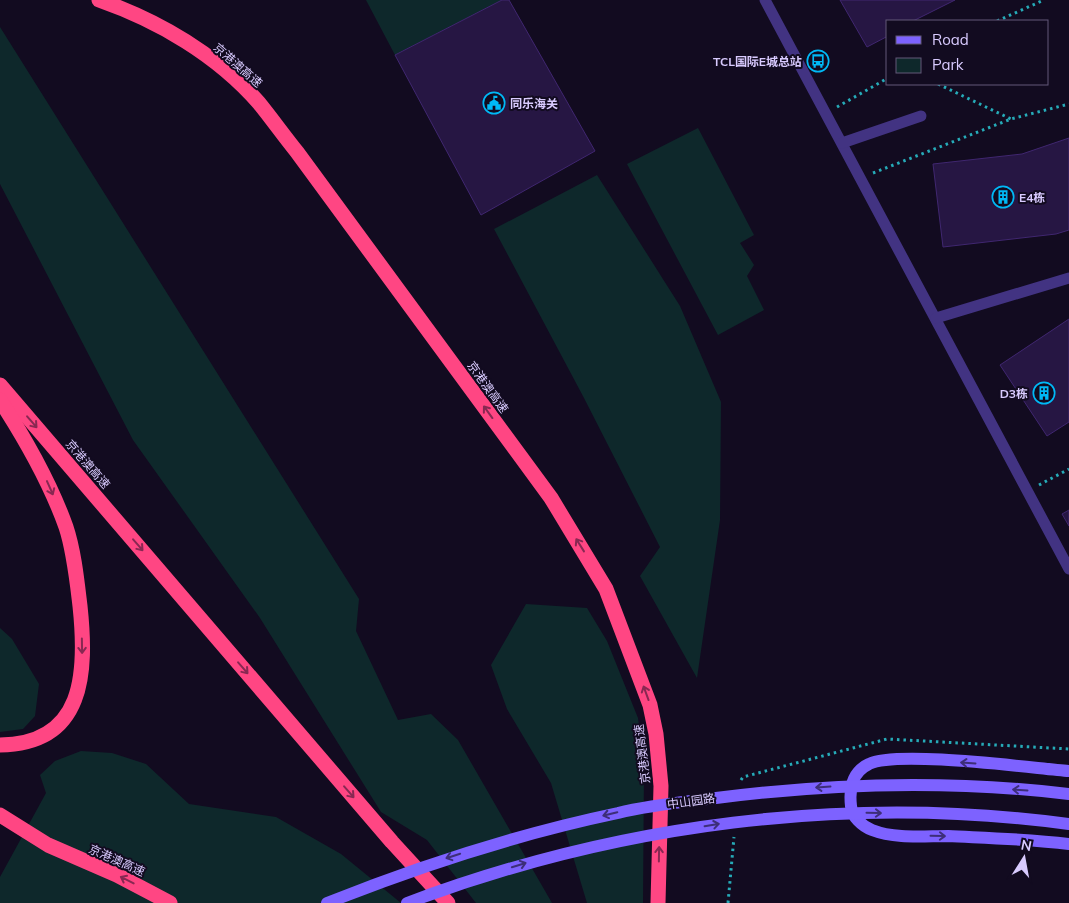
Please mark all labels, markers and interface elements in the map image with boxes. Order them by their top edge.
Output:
legend [886,20,1049,85]
text: Road [932,30,969,49]
street label: 京港澳高速 [210,40,266,90]
bus stop icon: TCL国际E城总站 [806,49,830,73]
place label: TCL国际E城总站 [713,54,802,69]
text: Park [932,55,964,74]
public building icon: 同乐海关 [482,91,506,115]
place label: 同乐海关 [510,96,558,111]
building icon: E4栋 [991,185,1015,209]
place label: E4栋 [1019,190,1045,205]
street label: 京港澳高速 [464,358,512,416]
building icon: D3栋 [1032,381,1056,405]
place label: D3栋 [1000,386,1028,401]
one-way arrow [483,405,493,419]
one-way arrow [26,415,37,428]
street label: 京港澳高速 [63,436,113,492]
one-way arrow [45,480,55,495]
one-way arrow [132,538,143,551]
one-way arrow [575,539,585,553]
one-way arrow [77,637,87,653]
one-way arrow [238,662,249,675]
one-way arrow [641,686,650,702]
street label: 京港澳高速 [631,723,653,785]
one-way arrow [960,758,976,767]
one-way arrow [815,783,831,792]
one-way arrow [343,785,355,798]
one-way arrow [1013,785,1029,794]
street label: 中山园路 [666,790,716,812]
one-way arrow [866,808,882,818]
one-way arrow [602,810,618,819]
one-way arrow [704,819,720,829]
one-way arrow [930,831,946,841]
north arrow [999,833,1049,883]
text: N [1020,835,1033,855]
street label: 京港澳高速 [87,841,147,879]
one-way arrow [654,847,664,863]
one-way arrow [445,852,461,862]
one-way arrow [511,860,527,870]
one-way arrow [120,875,135,884]

